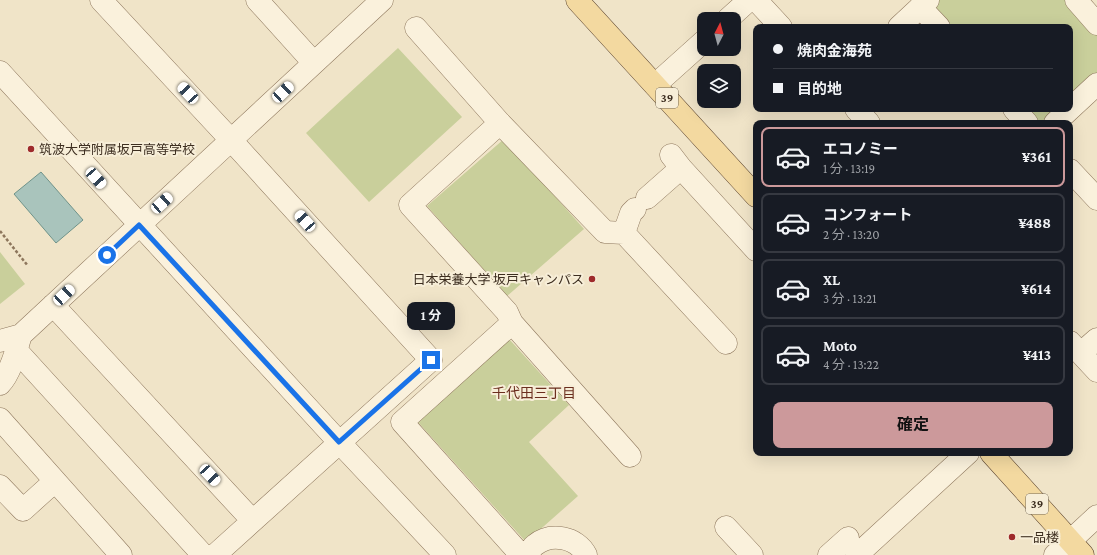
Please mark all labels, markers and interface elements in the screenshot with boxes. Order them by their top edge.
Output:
north arrow [697,12,741,56]
map controls [697,12,741,108]
text: 焼肉金海苑 [797,43,872,59]
button: layers [697,64,741,108]
car [270,79,296,105]
car [175,80,201,106]
text: 目的地 [797,81,842,97]
road number: 39 [656,88,678,108]
icon: car [775,139,811,175]
text: エコノミー [823,141,898,157]
place label: 筑波大学附属坂戸高等学校 [39,142,195,157]
marker: 筑波大学附属坂戸高等学校 [26,144,36,154]
text: ¥361 [1022,149,1051,165]
text: 1 分 · 13:19 [823,161,875,176]
car [84,165,108,191]
car [149,191,175,215]
icon: car [775,205,811,241]
text: コンフォート [823,207,913,223]
car [293,208,317,234]
text: ¥488 [1018,215,1051,231]
text: 2 分 · 13:20 [823,227,880,242]
route start [98,246,116,264]
icon: car [775,271,811,307]
place label: 日本栄養大学 坂戸キャンパス [413,272,584,287]
text: XL [823,272,840,288]
marker: 日本栄養大学 坂戸キャンパス [587,274,597,284]
text: ¥614 [1021,281,1051,297]
car [51,282,77,308]
text: 3 分 · 13:21 [823,291,877,306]
callout: 1 分 [407,302,455,330]
text: 1 分 [421,308,441,323]
icon: car [775,337,811,373]
text: Moto [823,338,857,354]
text: ¥413 [1023,347,1051,363]
route end [422,351,440,369]
text: 4 分 · 13:22 [823,357,879,372]
district label: 千代田三丁目 [492,385,576,401]
button: 確定 [773,402,1053,448]
car [197,462,223,488]
road number: 39 [1026,494,1048,514]
place label: 一品楼 [1020,530,1059,545]
marker: 一品楼 [1007,532,1017,542]

